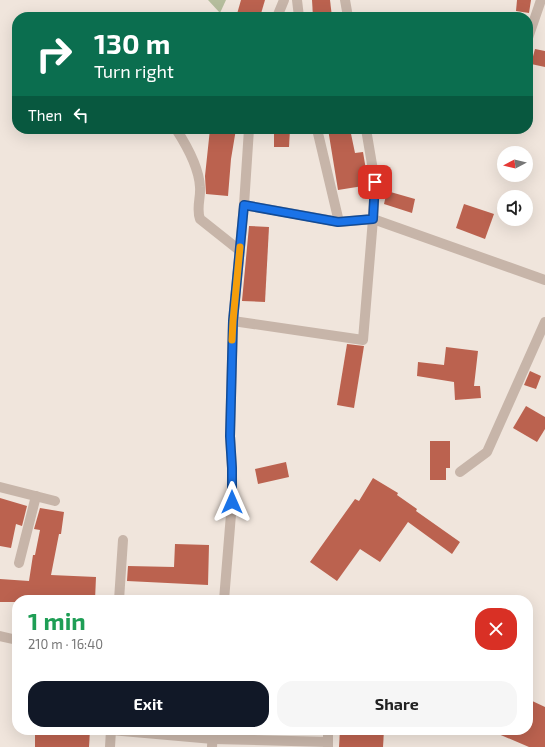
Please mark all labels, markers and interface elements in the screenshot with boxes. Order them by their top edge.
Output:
text: 130 m [94,26,170,60]
icon: right [28,28,80,80]
text: Turn right [94,60,174,82]
icon: left [70,104,92,126]
text: Then [28,106,62,124]
north arrow [497,146,533,182]
map controls [497,146,533,226]
pin [358,165,392,199]
icon: arrive [364,171,386,193]
button: sound [497,190,533,226]
position arrow [211,481,253,523]
text: 1 min [28,606,86,635]
button: close [475,608,517,650]
text: 210 m · 16:40 [28,636,103,652]
button: Exit [28,681,269,727]
button: Share [277,681,517,727]

